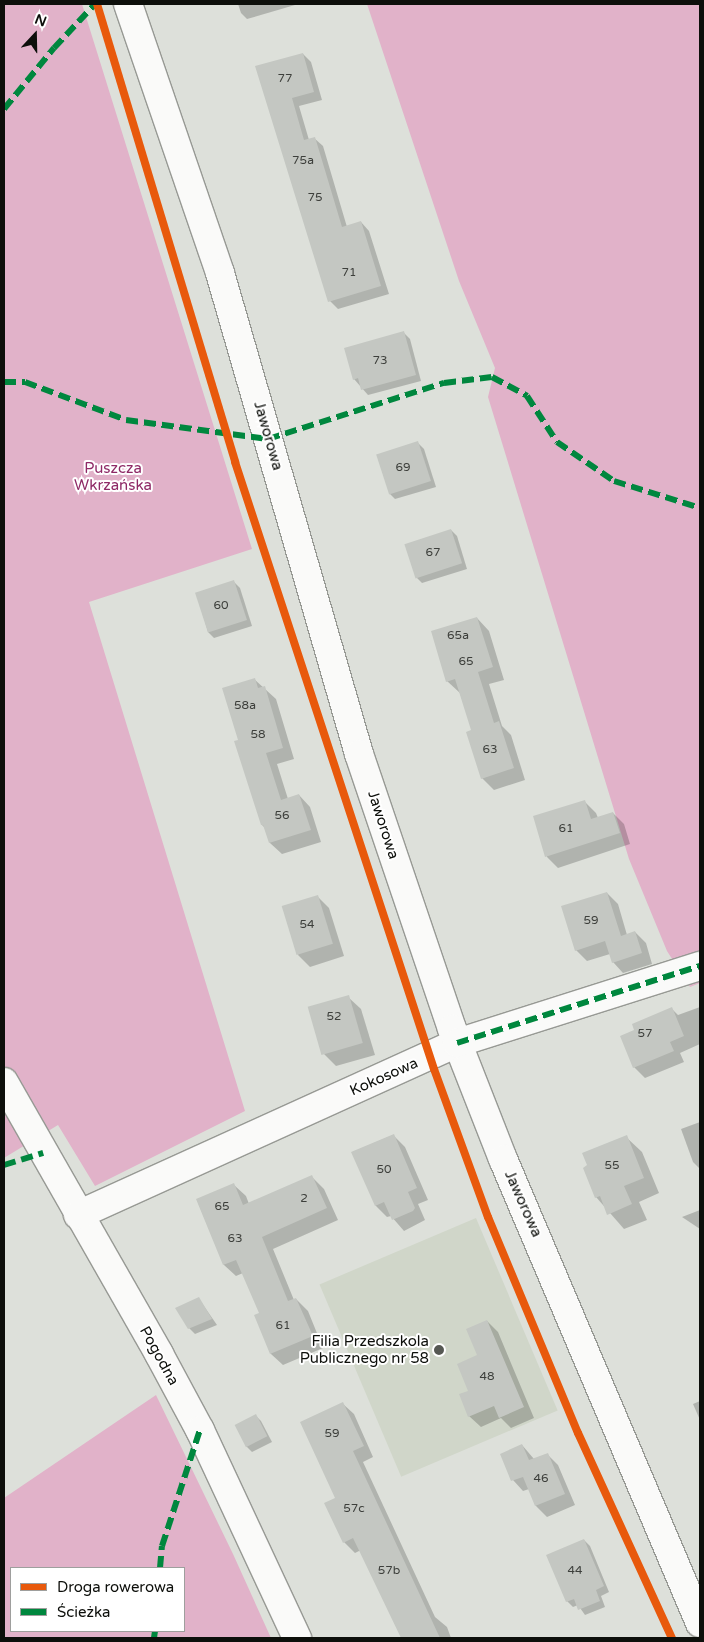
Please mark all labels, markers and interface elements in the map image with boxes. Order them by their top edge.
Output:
north arrow [10,10,60,60]
text: N [32,11,49,30]
house number: 77 [277,72,293,86]
house number: 75a [292,154,314,168]
house number: 75 [307,191,323,205]
house number: 71 [341,266,357,280]
house number: 73 [372,354,388,368]
street label: Jaworowa [250,399,286,473]
park label: Puszcza Wkrzańska [74,459,152,494]
house number: 69 [395,461,411,475]
house number: 67 [425,546,441,560]
house number: 60 [213,599,229,613]
house number: 65a [447,629,469,643]
house number: 65 [458,655,474,669]
house number: 58a [234,699,256,713]
house number: 58 [250,728,266,742]
house number: 63 [482,743,498,757]
street label: Jaworowa [363,788,403,862]
house number: 56 [274,809,290,823]
house number: 61 [558,822,574,836]
house number: 59 [583,914,599,928]
house number: 54 [299,918,315,932]
house number: 52 [326,1010,342,1024]
house number: 57 [637,1027,653,1041]
street label: Kokosowa [347,1054,421,1100]
house number: 55 [604,1159,620,1173]
house number: 50 [376,1163,392,1177]
street label: Jaworowa [500,1168,546,1240]
house number: 2 [300,1192,308,1206]
house number: 65 [214,1200,230,1214]
house number: 63 [227,1232,243,1246]
house number: 61 [275,1319,291,1333]
street label: Pogodna [135,1323,183,1389]
place label: Filia Przedszkola Publicznego nr 58 [300,1332,429,1367]
marker: Filia Przedszkola Publicznego nr 58 [433,1344,445,1356]
house number: 48 [479,1370,495,1384]
house number: 59 [324,1427,340,1441]
house number: 46 [533,1472,549,1486]
house number: 57c [343,1502,365,1516]
house number: 57b [378,1564,400,1578]
house number: 44 [567,1564,583,1578]
legend [10,1567,185,1632]
text: Droga rowerowa [57,1578,174,1596]
text: Ścieżka [57,1603,110,1621]

